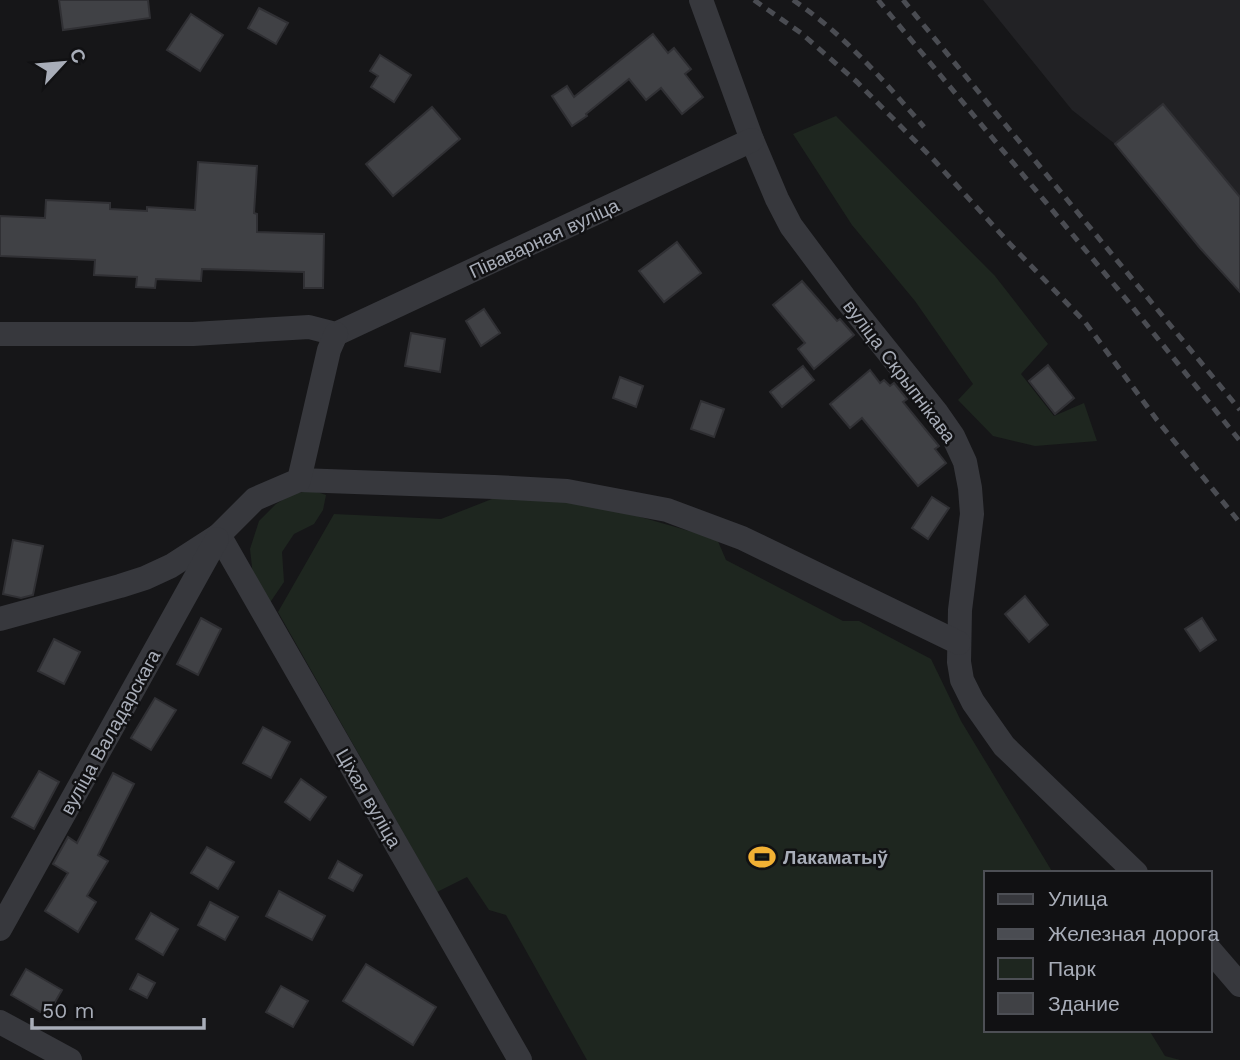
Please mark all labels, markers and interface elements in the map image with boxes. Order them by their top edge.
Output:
north arrow [28,28,98,98]
text: С [64,45,91,67]
street label: Піваварная вуліца [466,193,623,283]
street label: вуліца Скрыпнікава [838,295,961,448]
street label: вуліца Валадарскага [56,645,166,819]
street label: Ціхая вуліца [331,745,406,852]
sports icon: Лакаматыў [747,842,777,872]
place label: Лакаматыў [783,846,888,869]
legend [984,871,1212,1032]
text: Улица [1048,886,1108,911]
text: Железная дорога [1048,921,1220,946]
text: Парк [1048,956,1096,981]
scale bar [32,986,203,1030]
text: Здание [1048,991,1120,1016]
text: 50 m [42,998,94,1023]

